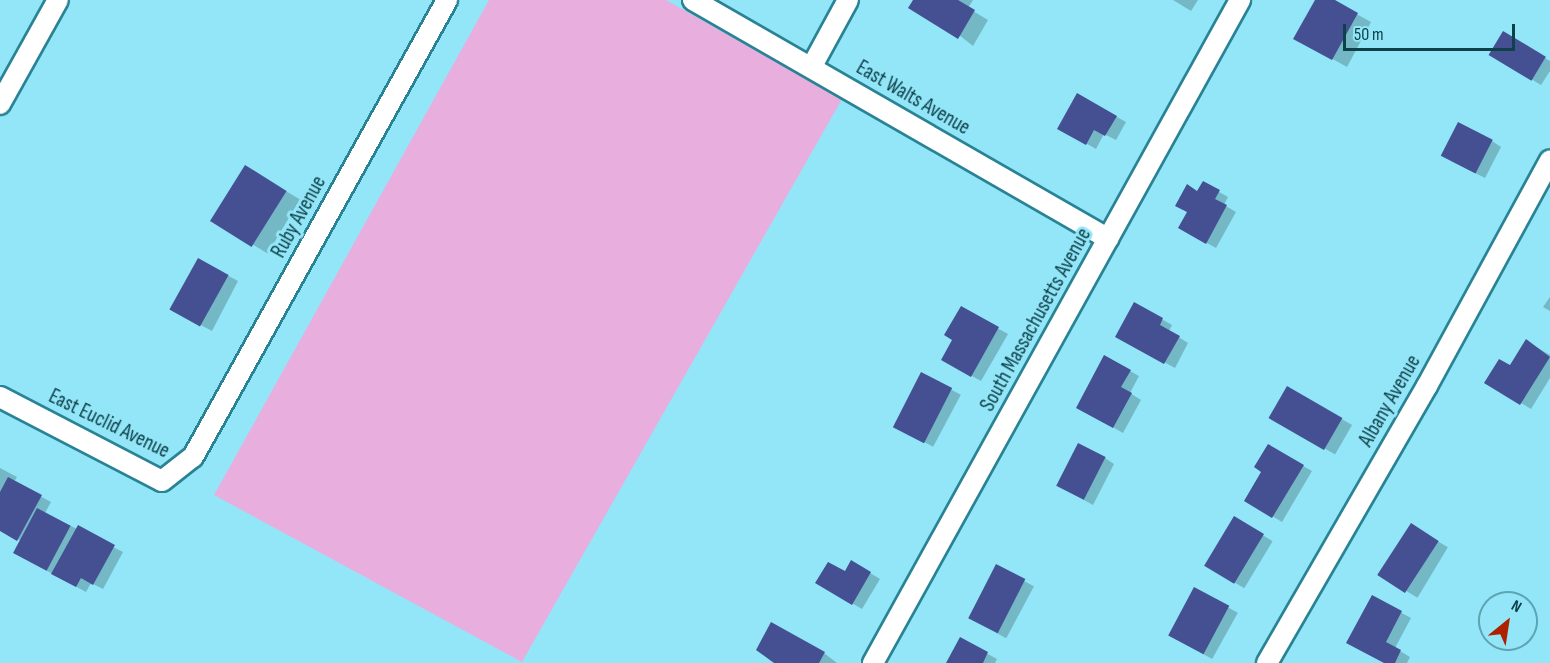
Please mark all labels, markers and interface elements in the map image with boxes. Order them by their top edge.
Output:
scale bar [1346,12,1518,50]
text: 50 m [1354,24,1384,45]
street label: East Walts Avenue [852,55,974,141]
street label: Ruby Avenue [266,172,332,262]
street label: South Massachusetts Avenue [975,224,1097,416]
street label: Albany Avenue [1354,351,1426,451]
street label: East Euclid Avenue [45,384,173,464]
north arrow [1478,591,1538,651]
text: N [1508,596,1525,617]

